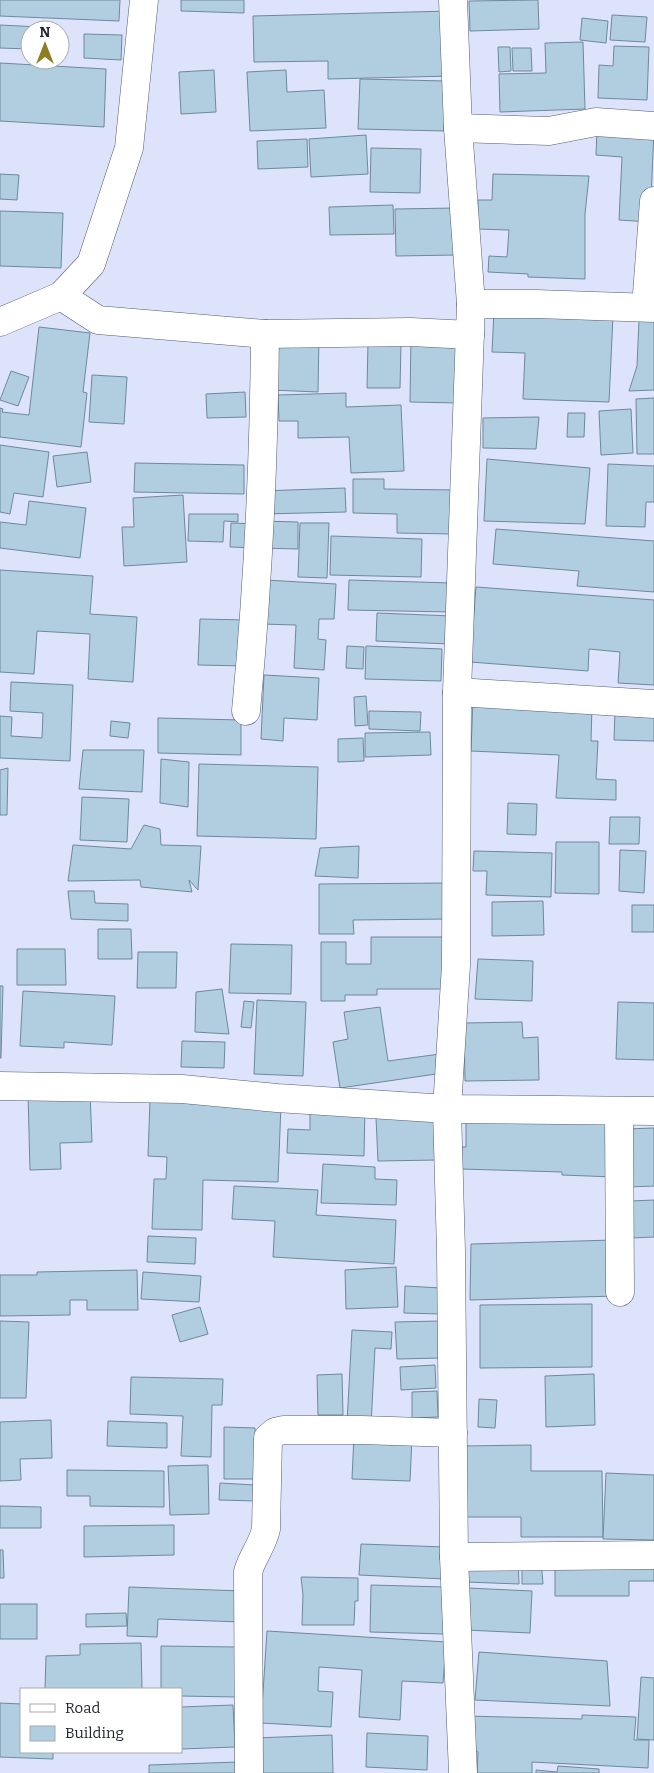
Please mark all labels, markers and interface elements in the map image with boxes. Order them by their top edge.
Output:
north arrow [20,20,70,70]
text: N [40,24,51,41]
legend [20,1688,182,1753]
text: Road [65,1699,100,1717]
text: Building [65,1724,124,1742]

